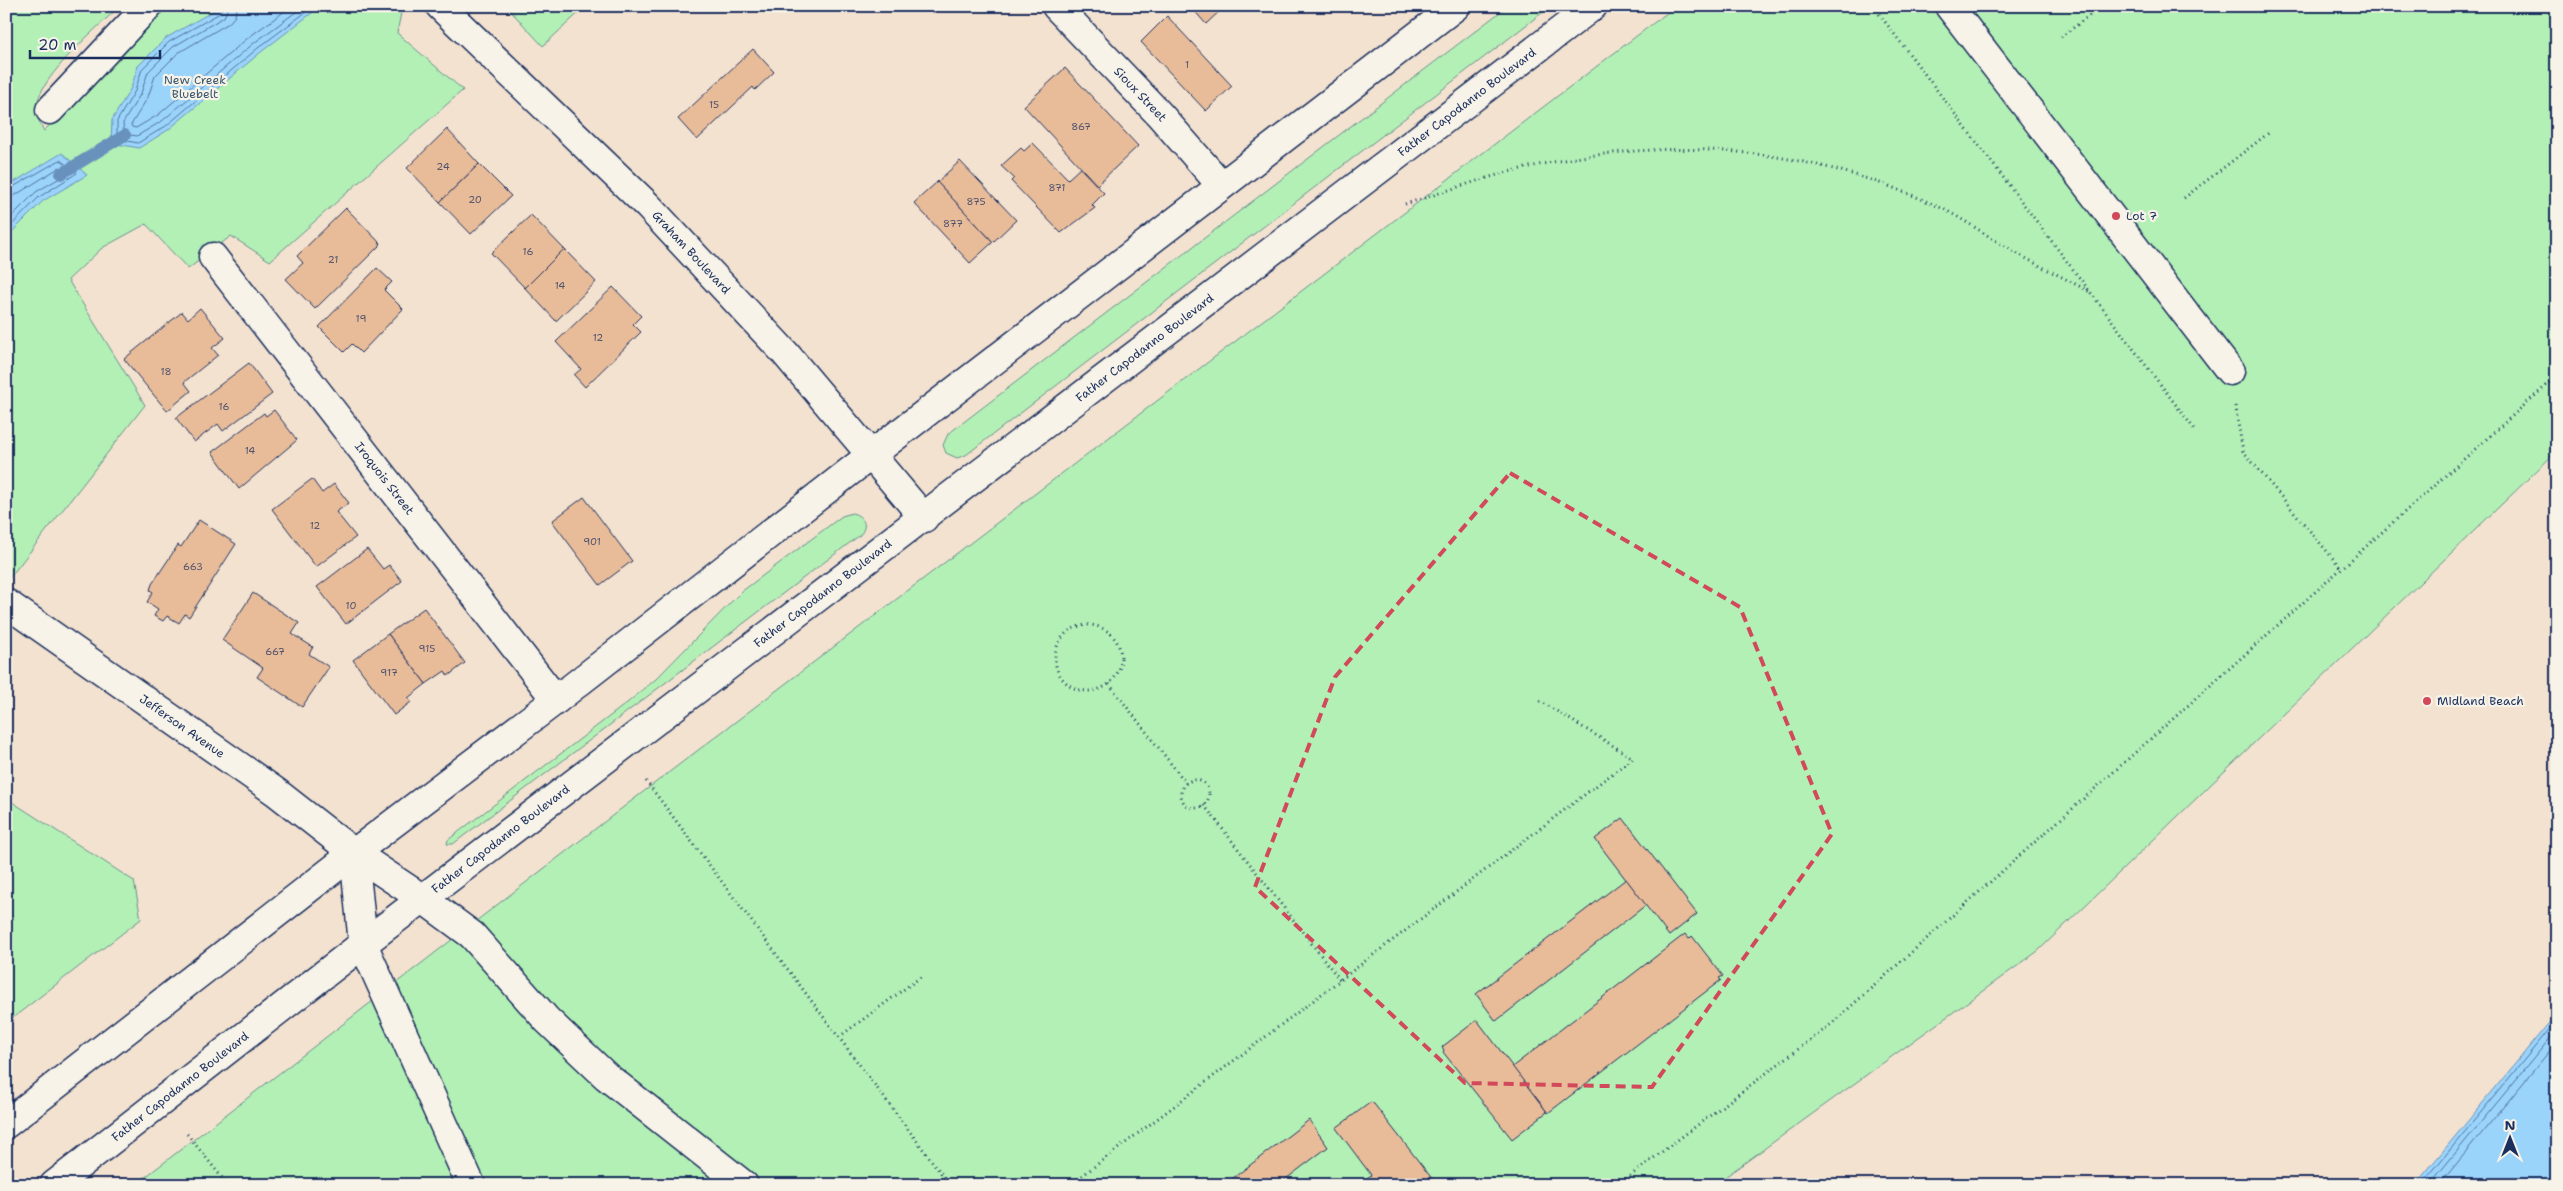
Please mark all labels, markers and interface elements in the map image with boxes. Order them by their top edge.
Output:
scale bar [30,28,160,60]
text: 20 m [38,35,77,55]
street label: Father Capodanno Boulevard [1394,44,1539,160]
house number: 1 [1185,58,1189,71]
street label: Sioux Street [1110,63,1170,125]
park label: New Creek Bluebelt [164,72,226,102]
house number: 15 [709,98,719,111]
house number: 867 [1071,120,1091,133]
house number: 24 [436,160,450,173]
house number: 871 [1048,181,1066,194]
house number: 20 [468,193,482,206]
house number: 875 [966,195,986,208]
street label: Graham Boulevard [648,207,734,298]
place label: Lot 7 [2126,208,2157,224]
marker: Lot 7 [2110,210,2122,222]
house number: 877 [943,217,963,230]
house number: 16 [523,245,533,258]
house number: 21 [328,253,338,266]
house number: 14 [555,279,565,292]
street label: Father Capodanno Boulevard [1072,290,1217,406]
house number: 19 [356,312,366,325]
house number: 12 [593,331,603,344]
house number: 18 [160,365,172,378]
house number: 16 [219,400,229,413]
street label: Iroquois Street [351,439,418,518]
house number: 14 [245,444,255,457]
house number: 12 [310,519,320,532]
house number: 901 [583,535,601,548]
street label: Father Capodanno Boulevard [750,535,895,651]
house number: 663 [183,560,203,573]
house number: 10 [346,599,356,612]
house number: 915 [419,642,435,655]
house number: 667 [265,645,285,658]
house number: 917 [380,666,398,679]
street label: Jefferson Avenue [136,691,228,762]
place label: Midland Beach [2437,693,2524,709]
marker: Midland Beach [2421,695,2433,707]
street label: Father Capodanno Boulevard [428,781,573,897]
street label: Father Capodanno Boulevard [108,1028,252,1145]
north arrow [2486,1114,2536,1164]
text: N [2504,1116,2516,1134]

